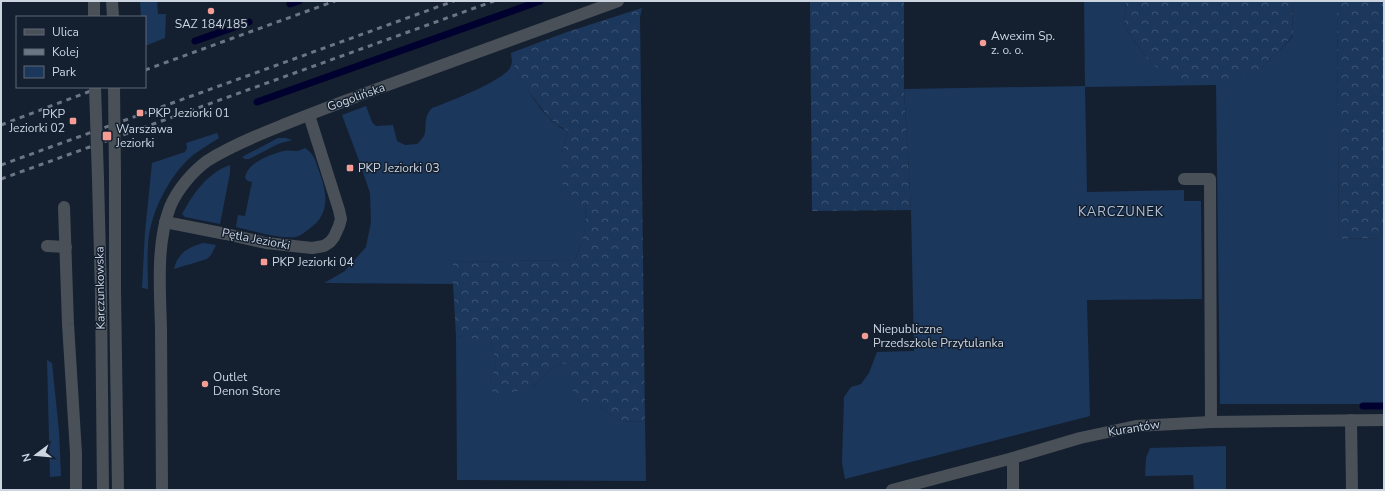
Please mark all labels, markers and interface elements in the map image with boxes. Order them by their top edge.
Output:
marker: SAZ 184/185 [206,6,216,16]
legend [16,16,146,88]
place label: SAZ 184/185 [175,16,247,32]
text: Ulica [52,24,79,40]
place label: Awexim Sp. z. o. o. [991,28,1055,58]
marker: Awexim Sp. z. o. o. [978,38,988,48]
text: Kolej [52,44,79,60]
text: Park [52,64,77,80]
street label: Gogolińska [325,79,387,115]
place label: PKP Jeziorki 01 [148,105,230,121]
place label: PKP Jeziorki 02 [8,106,65,136]
marker: PKP Jeziorki 01 [135,108,145,118]
marker: PKP Jeziorki 02 [68,116,78,126]
place label: Warszawa Jeziorki [115,121,173,151]
marker: Warszawa Jeziorki [101,130,113,142]
place label: PKP Jeziorki 03 [358,160,440,176]
marker: PKP Jeziorki 03 [345,163,355,173]
district label: KARCZUNEK [1078,203,1164,221]
street label: Pętla Jeziorki [220,225,292,253]
street label: Karczunkowska [91,246,109,330]
place label: PKP Jeziorki 04 [272,254,354,270]
marker: PKP Jeziorki 04 [259,257,269,267]
place label: Niepubliczne Przedszkole Przytulanka [873,321,1004,351]
marker: Niepubliczne Przedszkole Przytulanka [860,331,870,341]
place label: Outlet Denon Store [213,369,280,399]
marker: Outlet Denon Store [200,379,210,389]
street label: Kurantów [1107,416,1161,440]
north arrow [16,435,56,475]
text: N [19,452,35,464]

